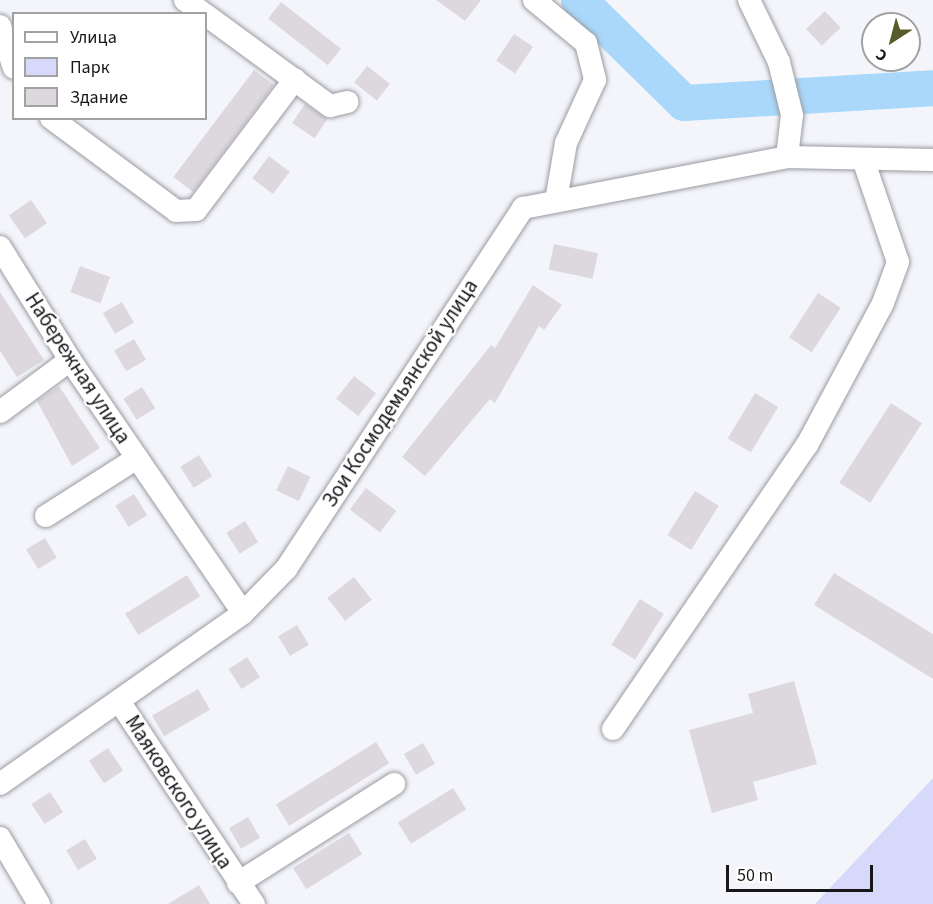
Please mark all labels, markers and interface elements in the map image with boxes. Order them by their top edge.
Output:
legend [12,12,207,120]
north arrow [861,12,921,72]
text: Улица [70,25,117,50]
text: С [871,43,892,67]
text: Парк [70,55,110,80]
text: Здание [70,85,128,110]
street label: Зои Космодемьянской улица [317,274,483,512]
street label: Набережная улица [20,288,136,448]
street label: Маяковского улица [120,710,238,874]
scale bar [729,853,876,891]
text: 50 m [737,863,773,888]

